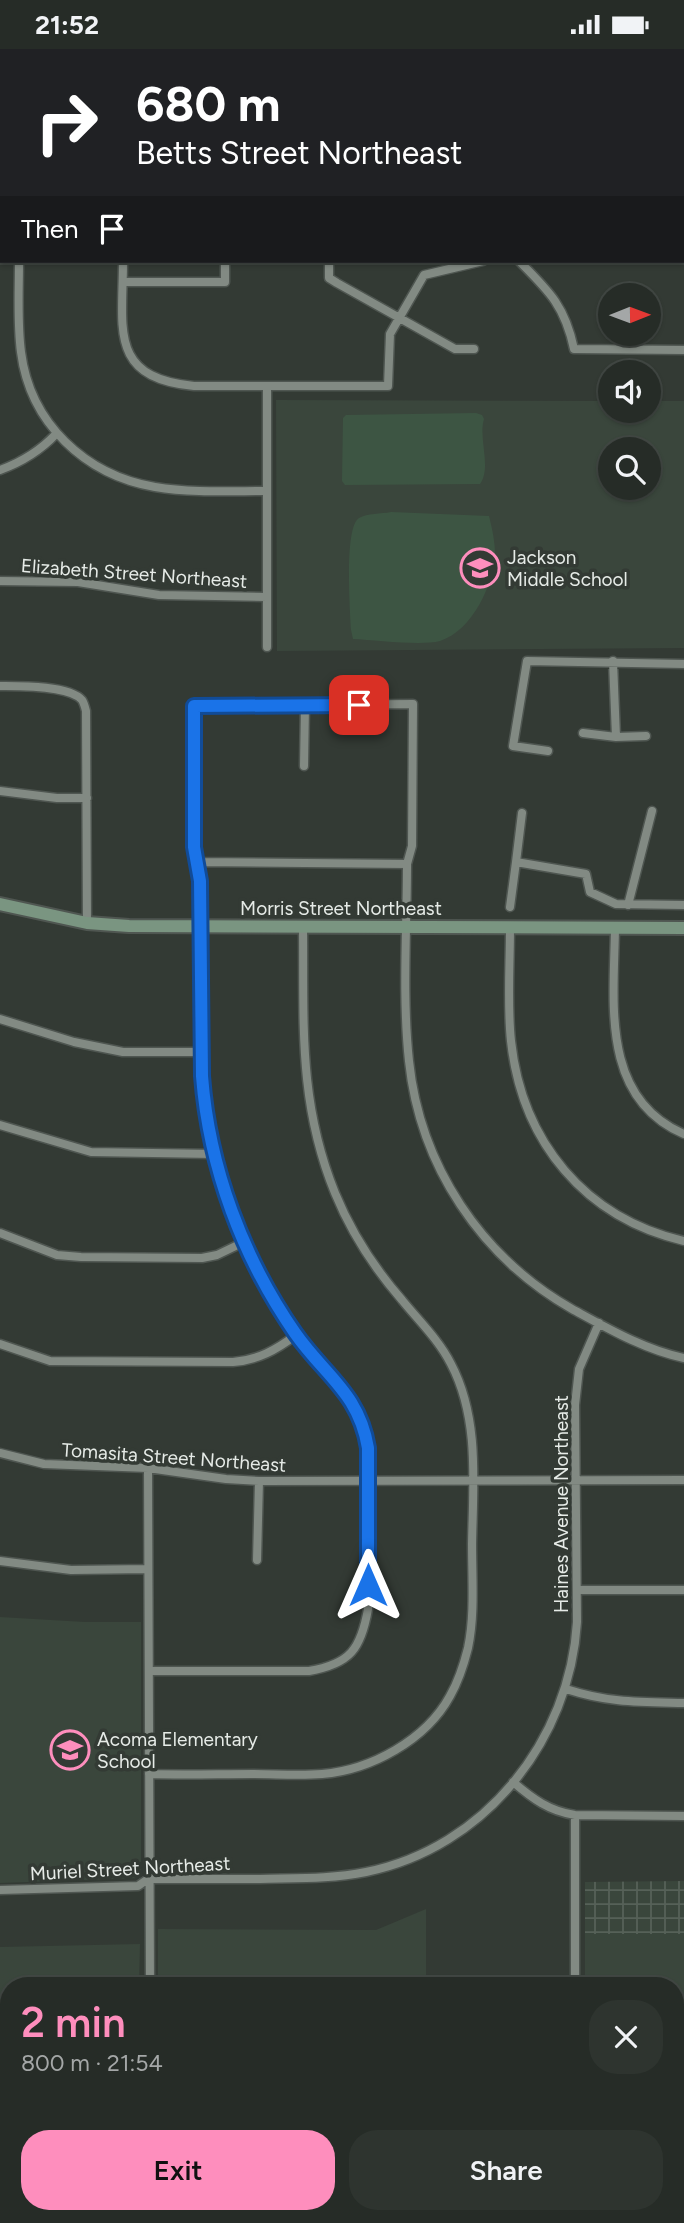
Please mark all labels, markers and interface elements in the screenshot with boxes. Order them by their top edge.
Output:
text: 21:52 [35,9,99,41]
text: 680 m [136,74,281,133]
icon: right [21,77,112,168]
text: Betts Street Northeast [136,134,462,172]
icon: arrive [93,210,131,248]
text: Then [21,213,79,245]
north arrow [598,283,662,347]
map controls [598,283,661,500]
button: sound [598,360,661,423]
button: search [598,437,661,500]
place label: Jackson Middle School [507,546,628,591]
school or university icon: Jackson Middle School [459,547,501,589]
street label: Elizabeth Street Northeast [20,554,248,593]
pin [329,675,389,735]
icon: arrive [340,686,378,724]
street label: Morris Street Northeast [240,897,442,920]
street label: Haines Avenue Northeast [550,1395,573,1613]
street label: Tomasita Street Northeast [61,1438,287,1477]
position arrow [331,1548,405,1622]
place label: Acoma Elementary School [97,1728,258,1773]
school or university icon: Acoma Elementary School [49,1729,91,1771]
street label: Muriel Street Northeast [29,1852,231,1885]
text: 2 min [21,1997,126,2048]
button: close [589,2000,663,2074]
text: 800 m · 21:54 [21,2049,163,2077]
button: Exit [21,2130,335,2210]
button: Share [349,2130,663,2210]

